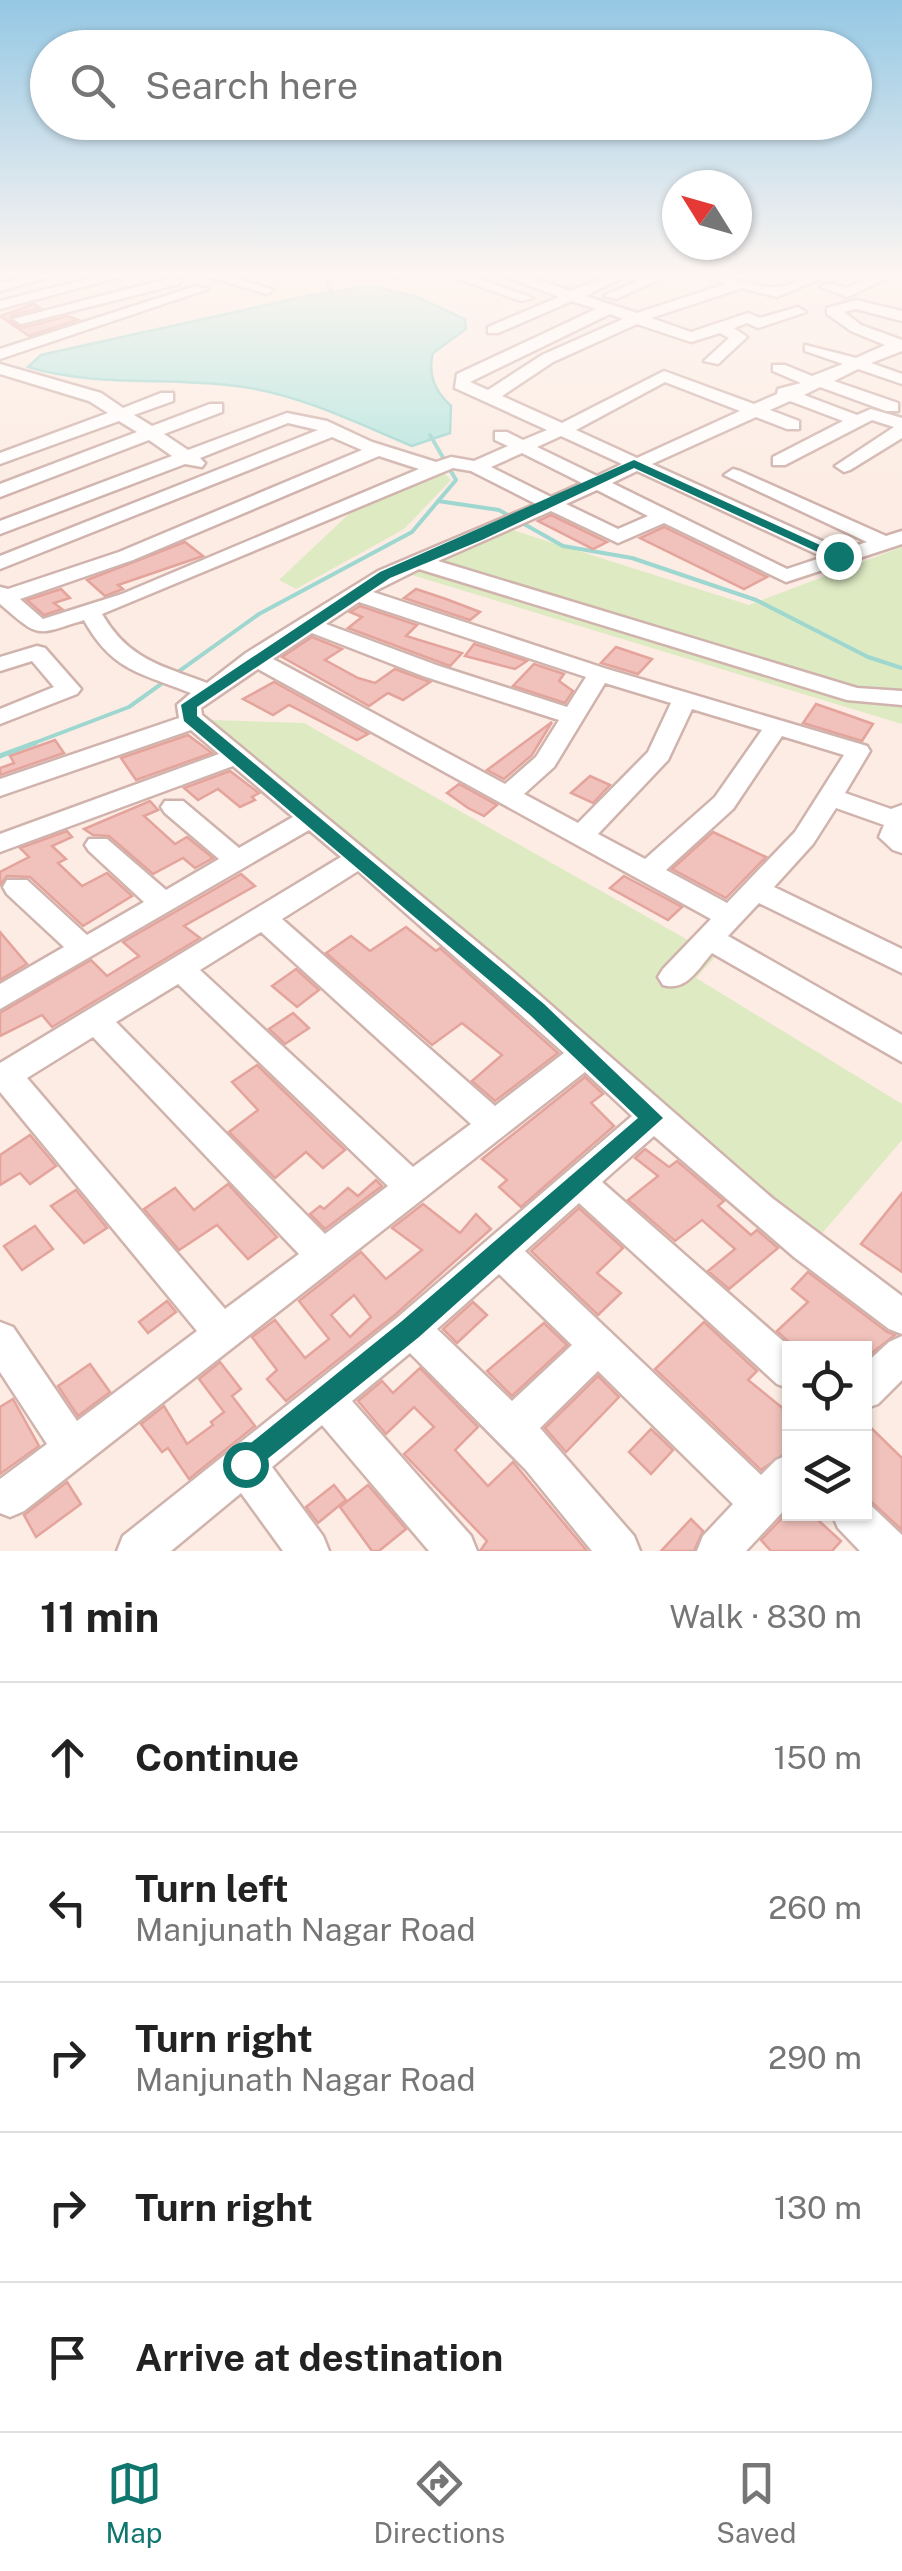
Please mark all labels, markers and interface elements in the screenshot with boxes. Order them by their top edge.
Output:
search box [30,30,872,140]
icon: search [65,58,120,113]
text: Search here [145,63,358,108]
north arrow [662,170,752,260]
route end [816,534,862,580]
map controls [782,1341,872,1521]
button: locate [782,1341,872,1431]
button: layers [782,1431,872,1521]
route start [223,1442,269,1488]
text: 11 min [40,1592,159,1641]
text: Walk · 830 m [669,1598,862,1635]
icon: ahead [40,1730,95,1785]
text: Continue [135,1735,299,1780]
text: 150 m [773,1739,862,1776]
text: Turn left [135,1866,289,1911]
icon: left [40,1880,95,1935]
text: 260 m [768,1889,862,1926]
text: Manjunath Nagar Road [135,1911,476,1948]
text: Turn right [135,2016,313,2061]
icon: right [40,2030,95,2085]
text: 290 m [768,2039,862,2076]
text: Manjunath Nagar Road [135,2061,476,2098]
icon: right [40,2180,95,2235]
text: Turn right [135,2185,313,2230]
text: 130 m [774,2189,862,2226]
icon: arrive [40,2330,95,2385]
text: Arrive at destination [135,2335,503,2380]
tab: Map [106,2456,162,2549]
tab: Directions [374,2456,505,2549]
tab: Saved [716,2456,796,2549]

